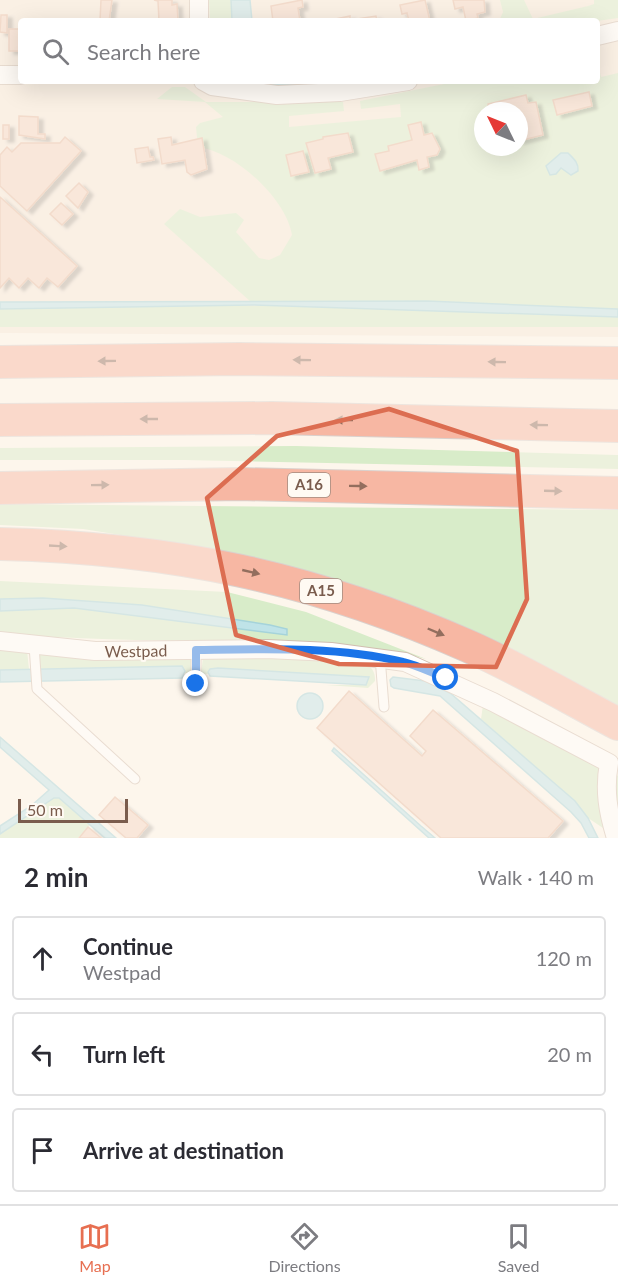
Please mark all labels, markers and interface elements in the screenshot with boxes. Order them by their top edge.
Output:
search box [18,18,600,84]
icon: search [39,35,72,68]
text: Search here [87,38,200,65]
north arrow [474,102,528,156]
one-way arrow [292,355,311,365]
one-way arrow [97,356,116,366]
one-way arrow [487,357,506,367]
one-way arrow [139,414,158,424]
one-way arrow [334,415,353,425]
one-way arrow [529,420,548,429]
road number: A16 [288,473,330,497]
one-way arrow [91,480,110,490]
one-way arrow [349,481,368,491]
one-way arrow [544,487,563,496]
one-way arrow [49,541,68,550]
one-way arrow [242,567,261,577]
road number: A15 [300,579,342,603]
one-way arrow [428,628,445,637]
street label: Westpad [105,640,167,661]
route start [432,664,458,690]
route end [182,670,208,696]
scale bar [18,796,128,824]
text: 50 m [27,800,63,819]
text: 2 min [24,861,88,893]
text: Walk · 140 m [478,865,594,889]
text: Continue [83,933,173,960]
icon: ahead [26,942,59,975]
text: 120 m [536,946,592,970]
text: Westpad [83,960,161,984]
icon: left [26,1038,59,1071]
text: Turn left [83,1041,165,1068]
text: 20 m [547,1042,592,1066]
icon: arrive [26,1134,59,1167]
text: Arrive at destination [83,1137,284,1164]
tab: Map [78,1220,111,1275]
tab: Directions [268,1220,341,1275]
tab: Saved [498,1220,539,1275]

